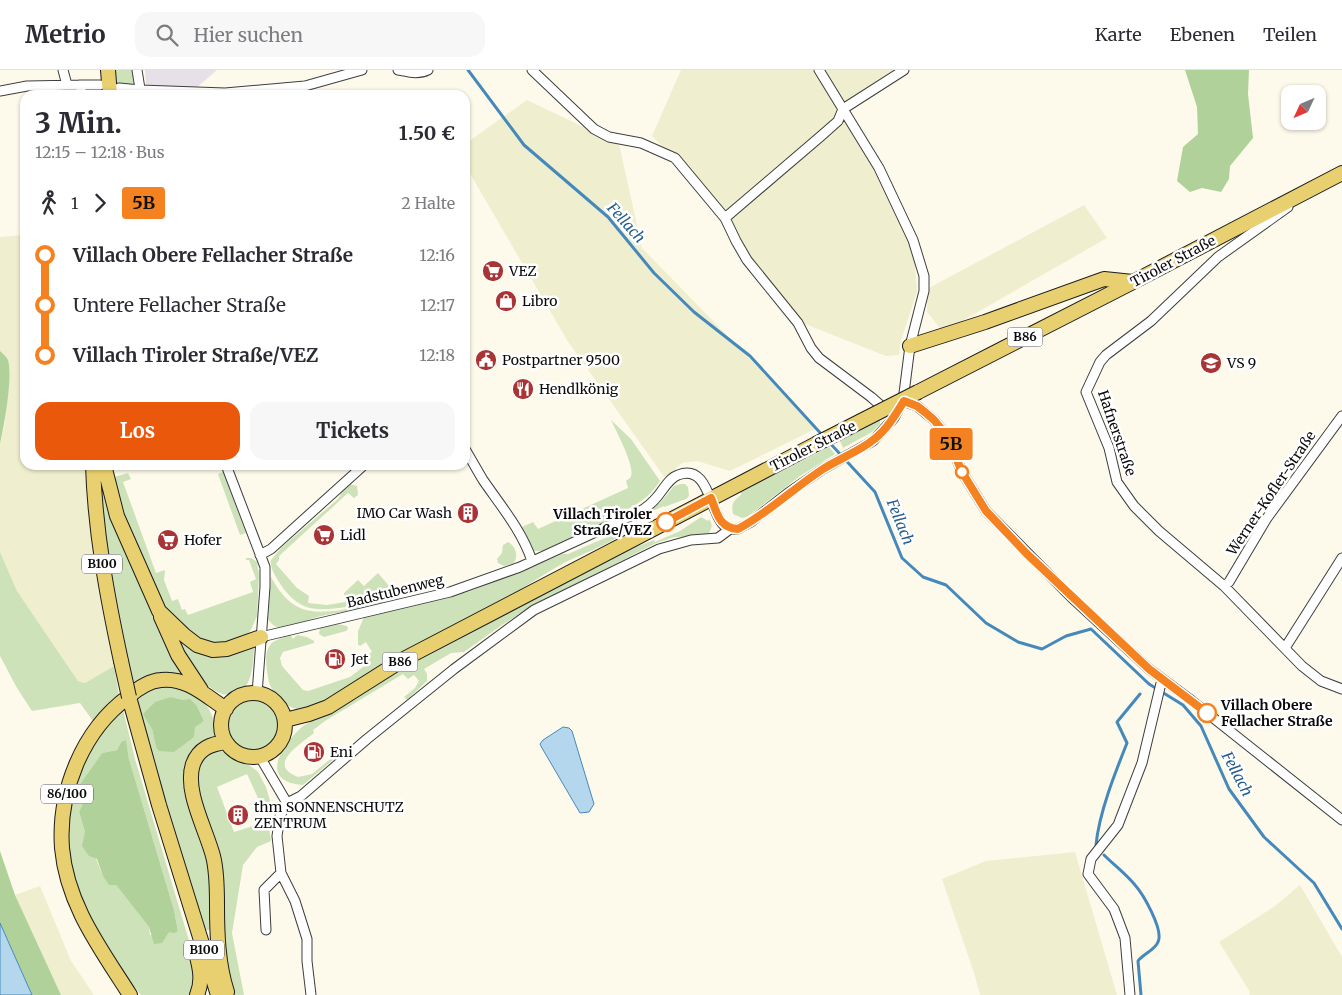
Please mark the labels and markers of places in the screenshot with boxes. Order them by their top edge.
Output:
supermarket icon: VEZ [481,259,505,283]
place label: VEZ [508,262,537,280]
shop icon: Libro [494,289,518,313]
place label: Libro [522,292,557,310]
public building icon: Postpartner 9500 [474,348,498,372]
place label: Postpartner 9500 [502,351,620,369]
school or university icon: VS 9 [1199,351,1223,375]
place label: VS 9 [1226,354,1256,372]
restaurant icon: Hendlkönig [511,377,535,401]
place label: Hendlkönig [539,380,619,398]
unlabelled marker [955,465,969,479]
building icon: IMO Car Wash [456,501,480,525]
place label: IMO Car Wash [357,504,452,522]
place label: Villach Tiroler Straße/VEZ [552,505,652,539]
marker: Villach Tiroler Straße/VEZ [656,512,676,532]
supermarket icon: Lidl [312,523,336,547]
place label: Lidl [340,526,367,544]
supermarket icon: Hofer [156,528,180,552]
place label: Hofer [184,531,222,549]
fuel station icon: Jet [323,647,347,671]
place label: Jet [350,650,369,668]
place label: Villach Obere Fellacher Straße [1220,696,1333,730]
marker: Villach Obere Fellacher Straße [1197,703,1217,723]
fuel station icon: Eni [302,740,326,764]
place label: Eni [330,743,353,761]
place label: thm SONNENSCHUTZ ZENTRUM [254,798,404,832]
building icon: thm SONNENSCHUTZ ZENTRUM [226,803,250,827]

